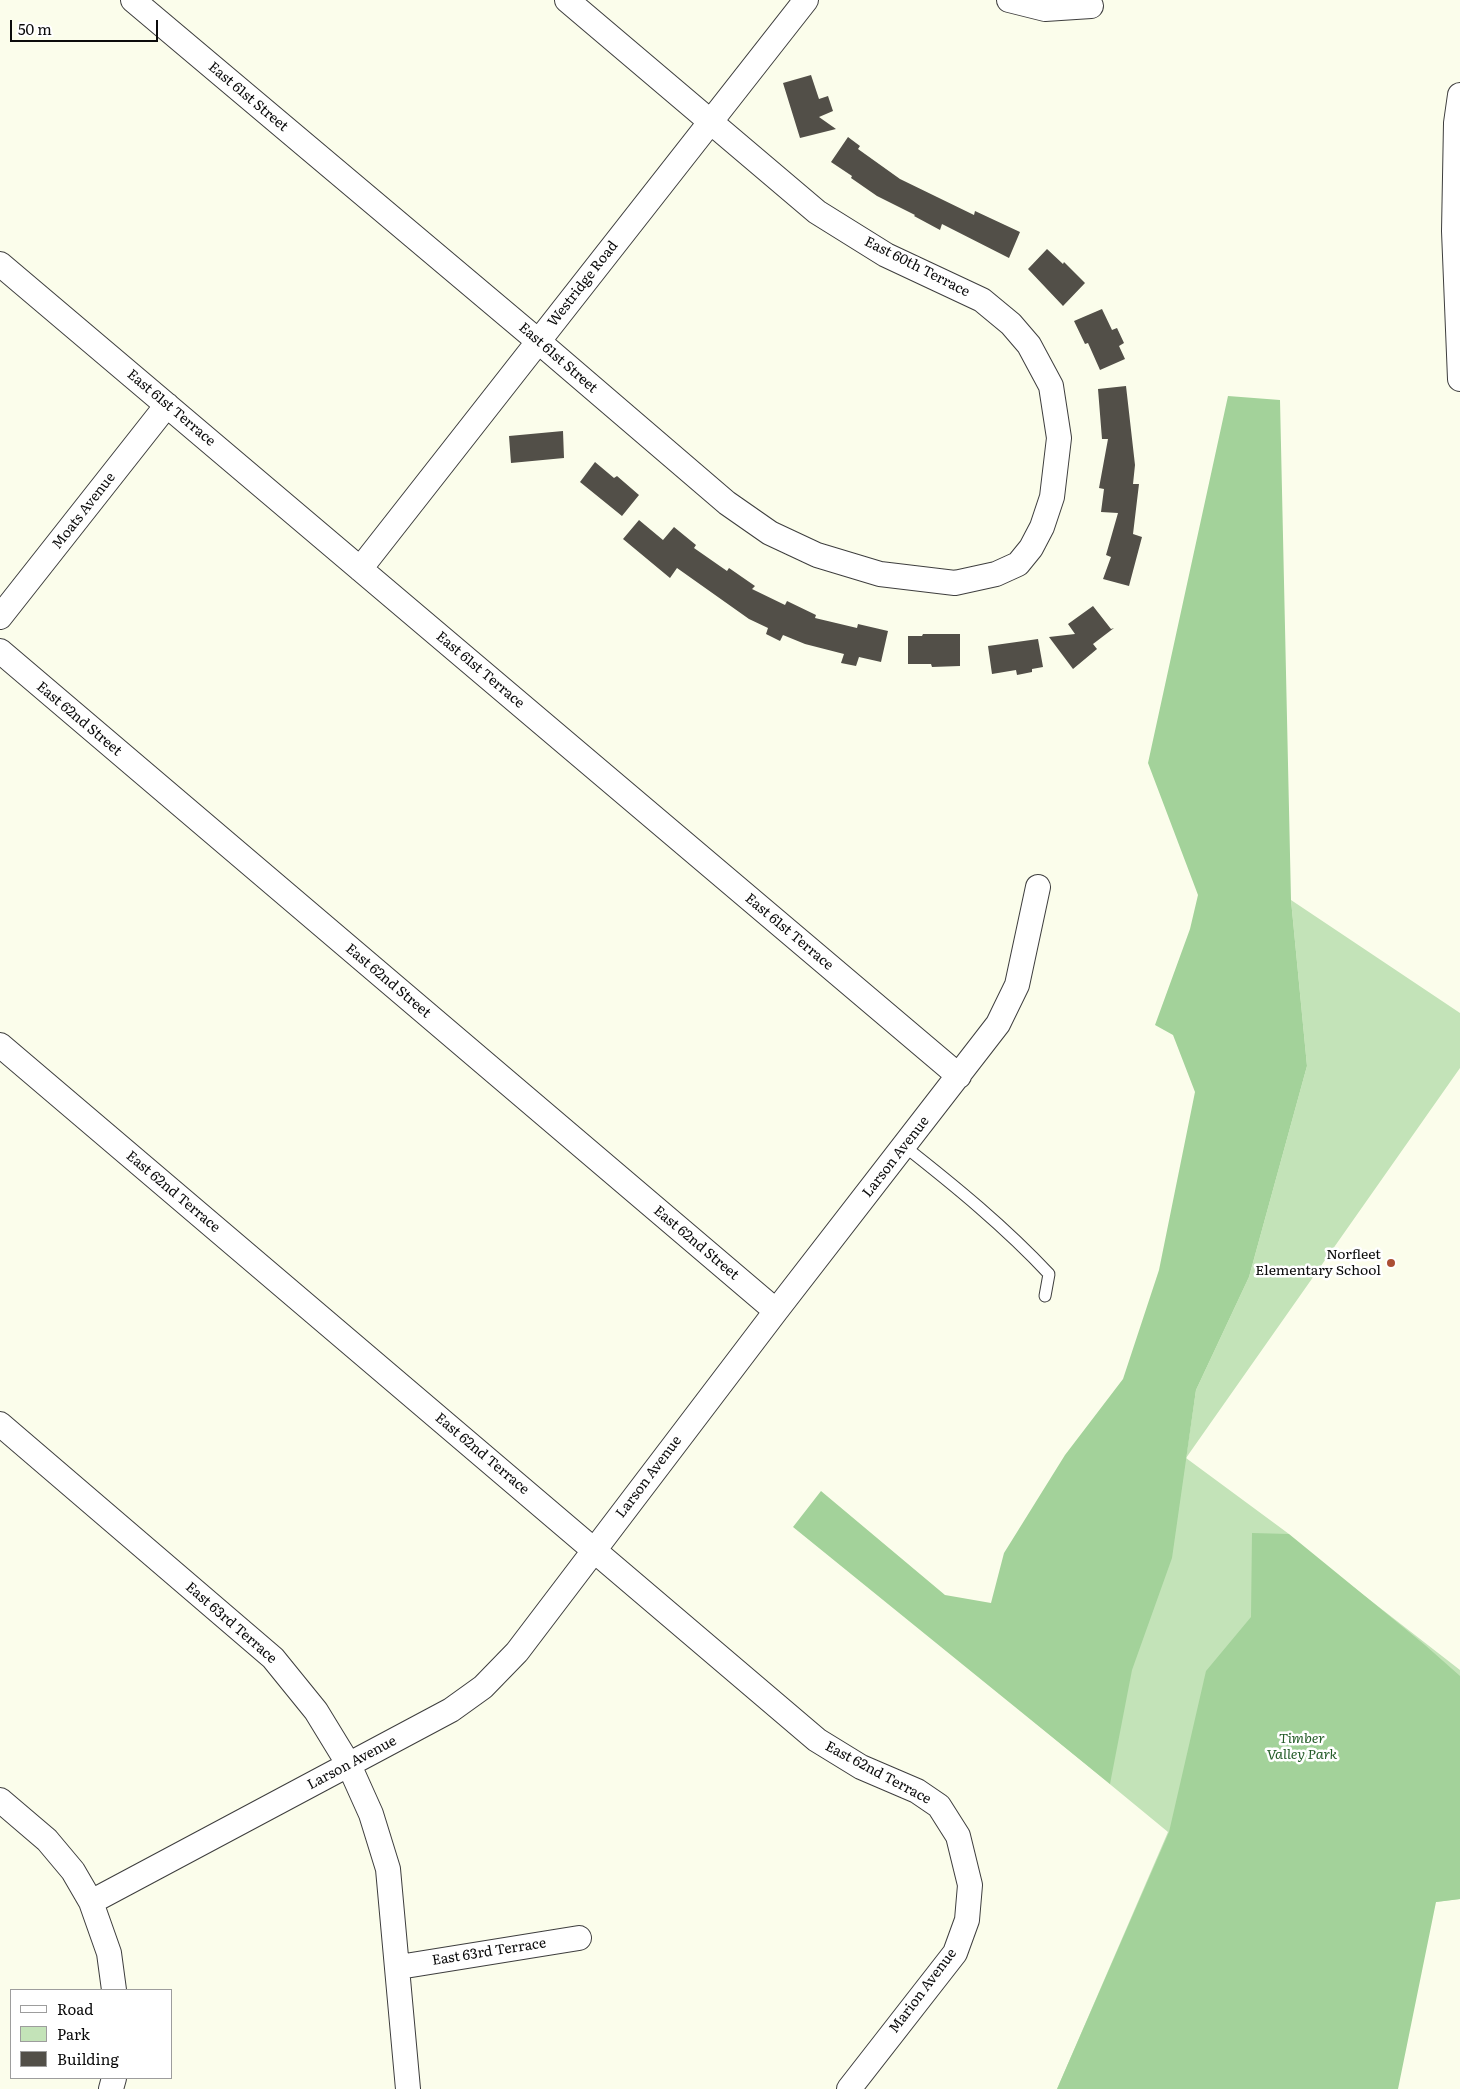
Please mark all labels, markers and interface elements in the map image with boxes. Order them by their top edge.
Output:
scale bar [12,10,160,42]
text: 50 m [18,17,52,40]
street label: East 61st Street [205,59,291,135]
street label: East 60th Terrace [862,233,972,301]
street label: Westridge Road [544,238,622,330]
street label: East 61st Street [515,319,601,397]
street label: East 61st Terrace [123,366,219,450]
street label: Moats Avenue [49,469,119,553]
street label: East 61st Terrace [432,628,528,712]
street label: East 62nd Street [33,678,125,760]
street label: East 61st Terrace [741,890,837,974]
street label: East 62nd Street [342,940,434,1022]
street label: Larson Avenue [859,1113,933,1201]
street label: East 62nd Terrace [123,1148,223,1236]
street label: East 62nd Street [650,1202,742,1284]
place label: Norfleet Elementary School [1255,1247,1381,1280]
marker: Norfleet Elementary School [1385,1257,1397,1269]
street label: East 62nd Terrace [432,1410,532,1498]
street label: Larson Avenue [613,1433,685,1521]
street label: East 63rd Terrace [182,1579,280,1667]
park label: Timber Valley Park [1267,1731,1337,1764]
street label: Larson Avenue [305,1732,399,1794]
street label: East 62nd Terrace [822,1738,934,1808]
street label: East 63rd Terrace [431,1935,547,1969]
street label: Marion Avenue [886,1945,960,2037]
legend [10,1989,172,2079]
text: Road [57,1997,93,2020]
text: Park [57,2022,90,2045]
text: Building [57,2047,119,2070]

